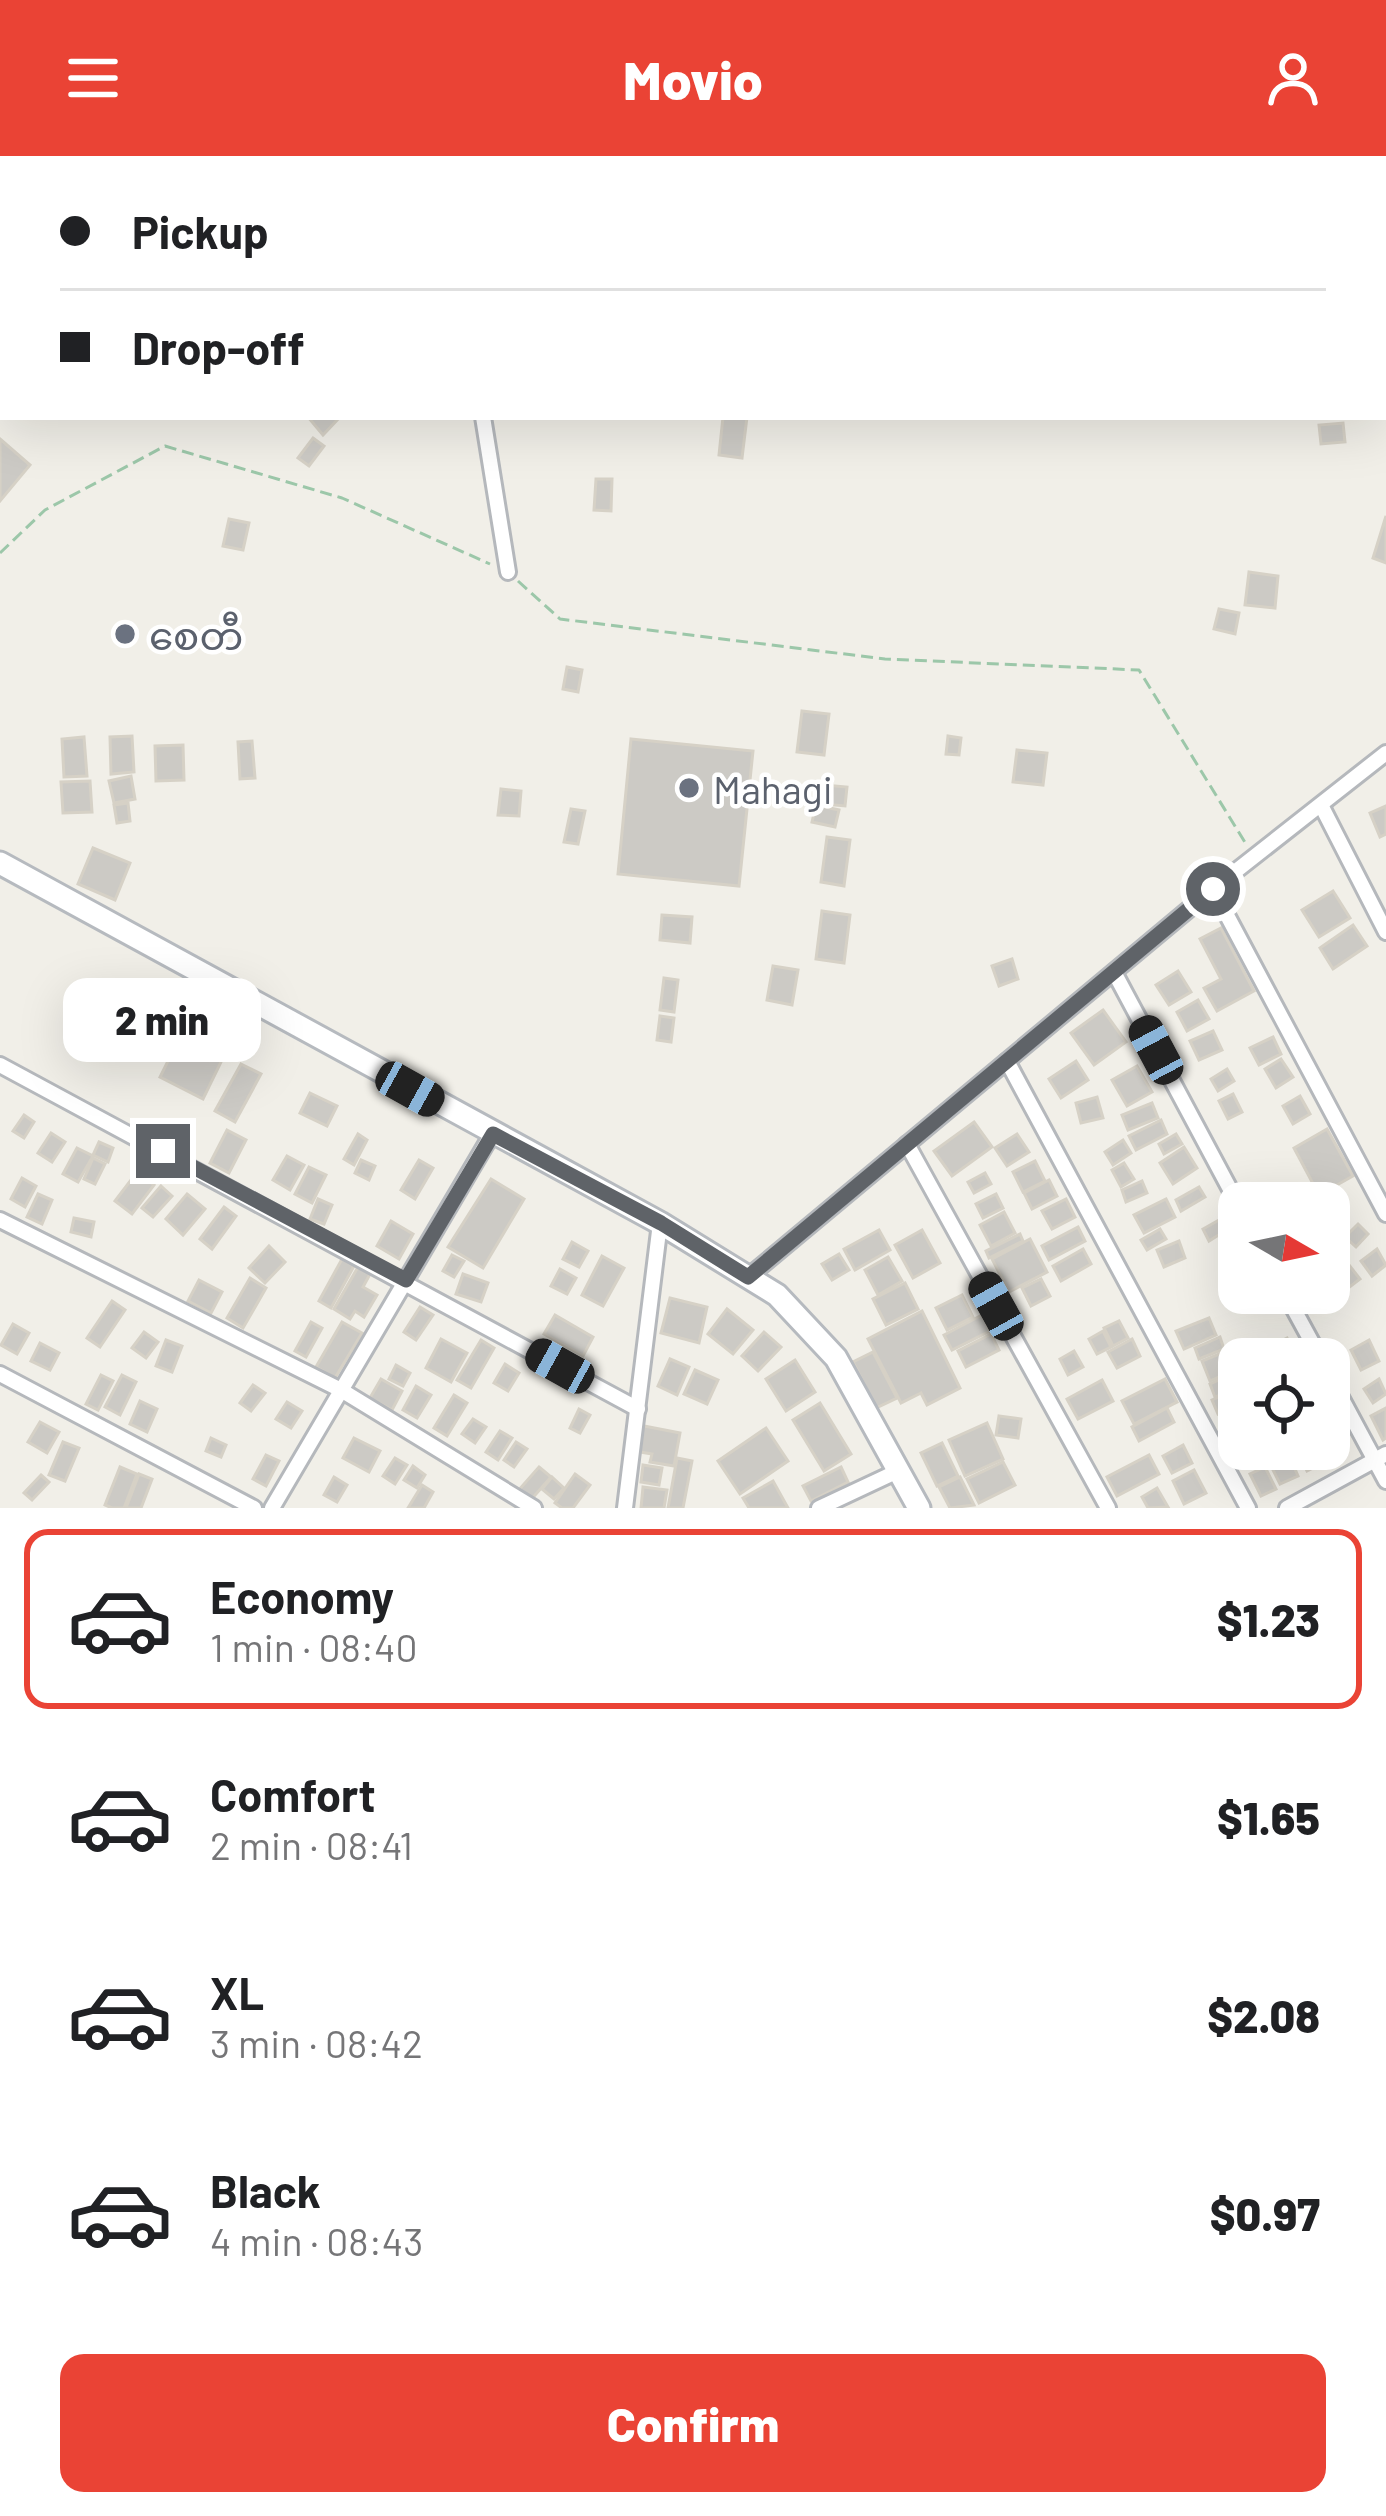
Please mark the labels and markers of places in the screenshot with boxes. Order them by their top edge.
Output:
place label: စေတီ [149,611,243,658]
marker: စေတီ [112,621,138,647]
place label: Mahagi [713,765,833,812]
marker: Mahagi [676,775,702,801]

